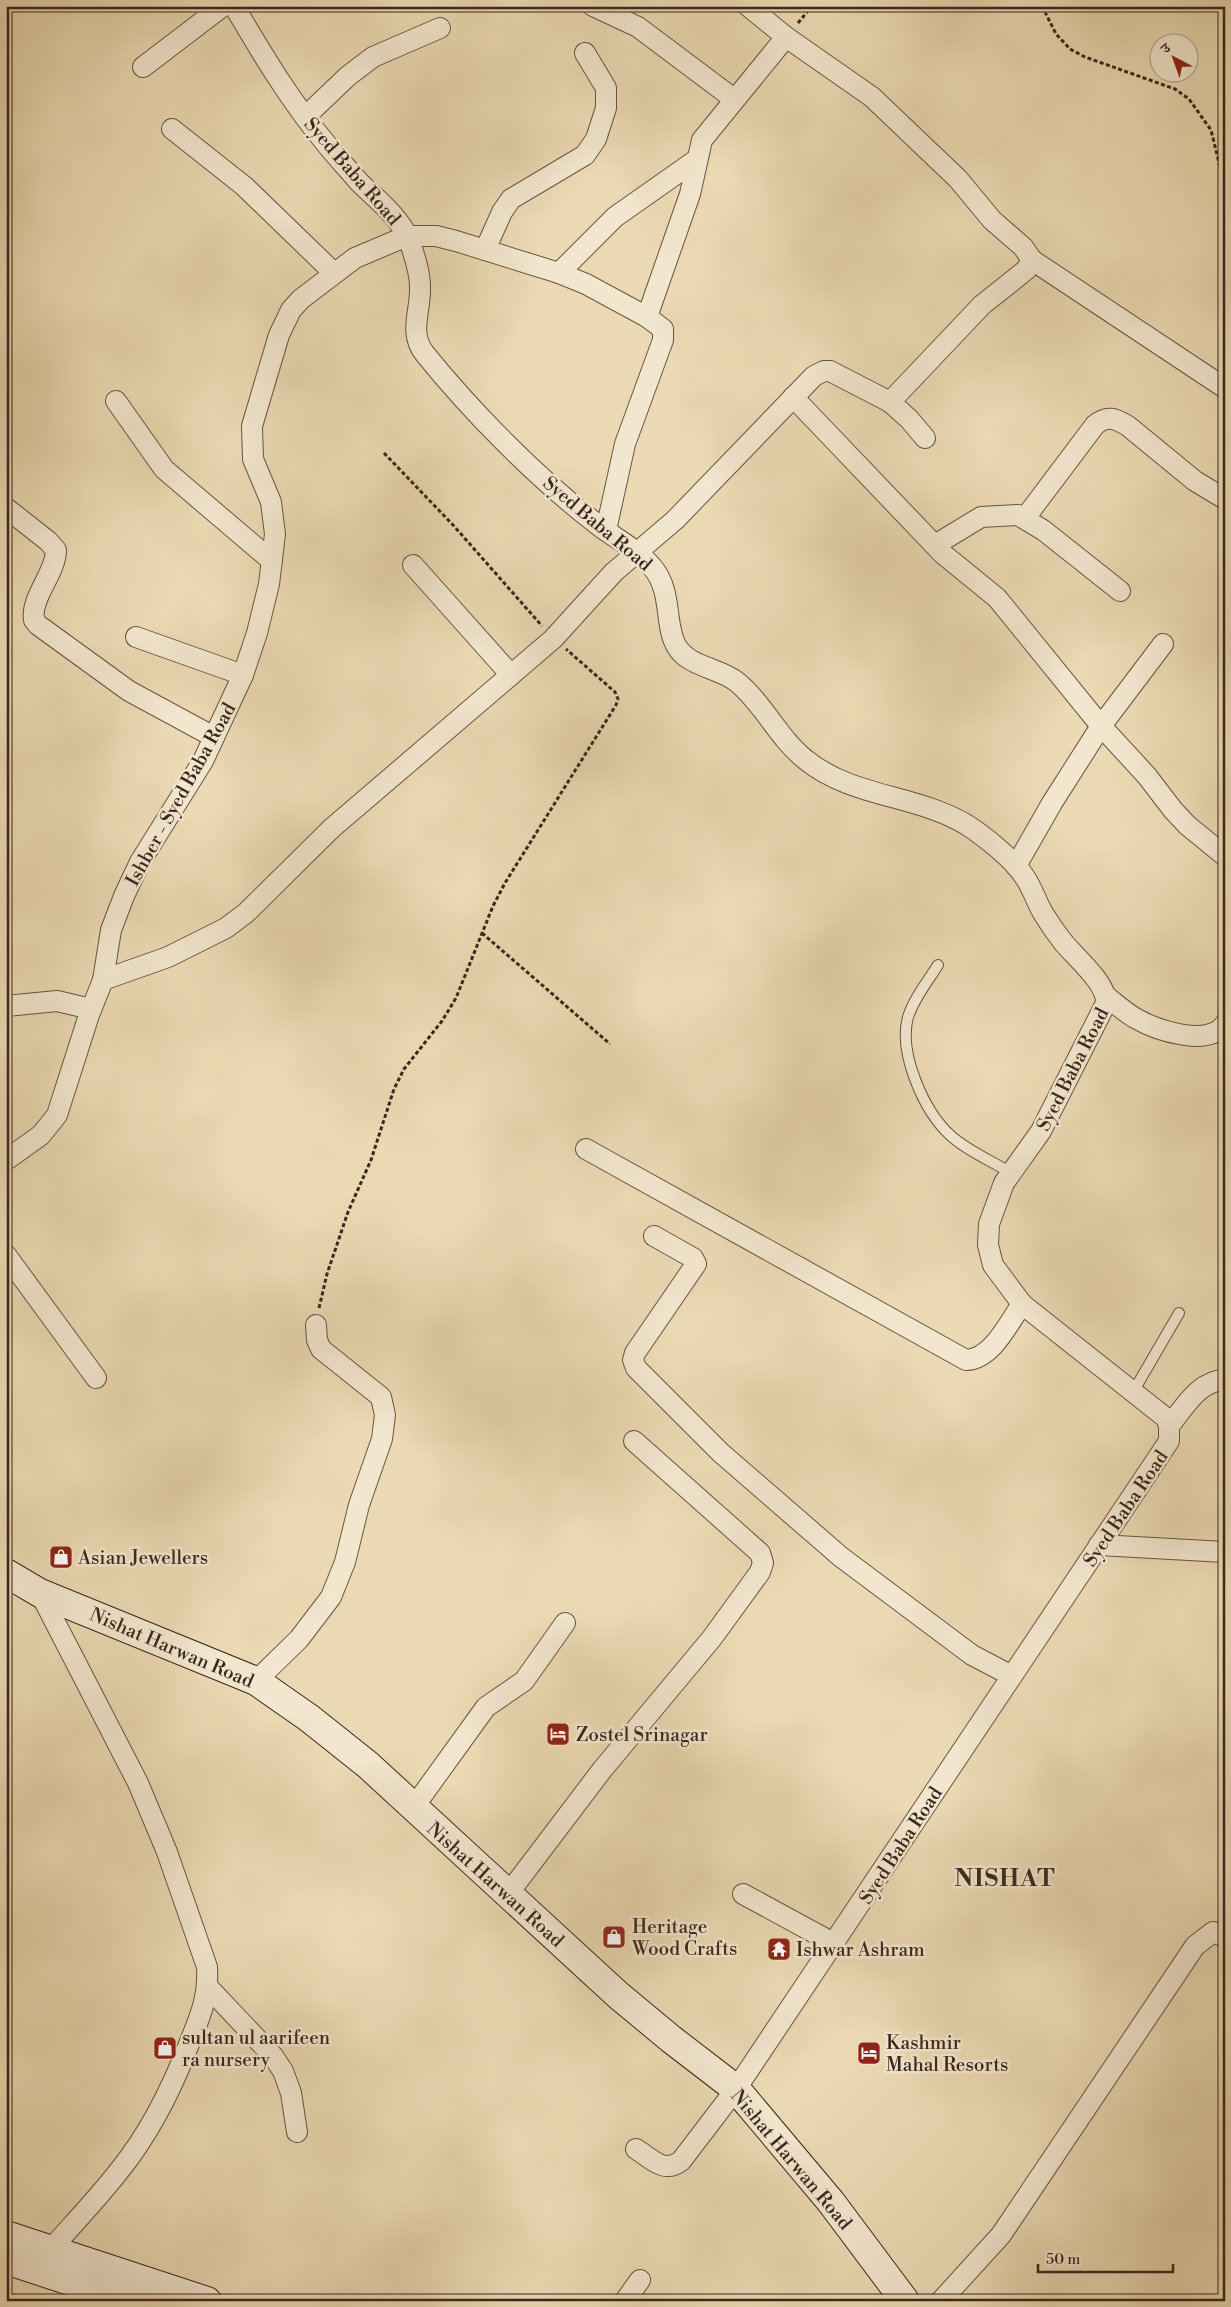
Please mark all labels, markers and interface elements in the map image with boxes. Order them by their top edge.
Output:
north arrow [1148,32,1198,82]
text: उ [1157,39,1175,59]
street label: Syed Baba Road [299,113,406,231]
street label: Syed Baba Road [538,471,657,577]
street label: Ishber - Syed Baba Road [120,698,241,890]
street label: Syed Baba Road [1032,1004,1114,1135]
street label: Syed Baba Road [1078,1446,1174,1571]
shop icon: Asian Jewellers [48,1544,74,1570]
place label: Asian Jewellers [77,1546,208,1570]
street label: Nishat Harwan Road [86,1602,258,1693]
hotel icon: Zostel Srinagar [545,1721,571,1747]
place label: Zostel Srinagar [576,1723,708,1747]
street label: Syed Baba Road [854,1782,948,1909]
street label: Nishat Harwan Road [422,1817,569,1953]
district label: NISHAT [954,1864,1056,1894]
place label: Heritage Wood Crafts [631,1915,737,1961]
shop icon: Heritage Wood Crafts [601,1924,627,1950]
temple icon: Ishwar Ashram [766,1936,792,1962]
place label: Ishwar Ashram [796,1938,925,1962]
place label: sultan ul aarifeen ra nursery [182,2026,330,2072]
place label: Kashmir Mahal Resorts [886,2031,1008,2077]
shop icon: sultan ul aarifeen ra nursery [152,2035,178,2061]
hotel icon: Kashmir Mahal Resorts [856,2040,882,2066]
street label: Nishat Harwan Road [725,2084,857,2235]
scale bar [1038,2242,1174,2274]
text: 50 m [1046,2250,1080,2269]

